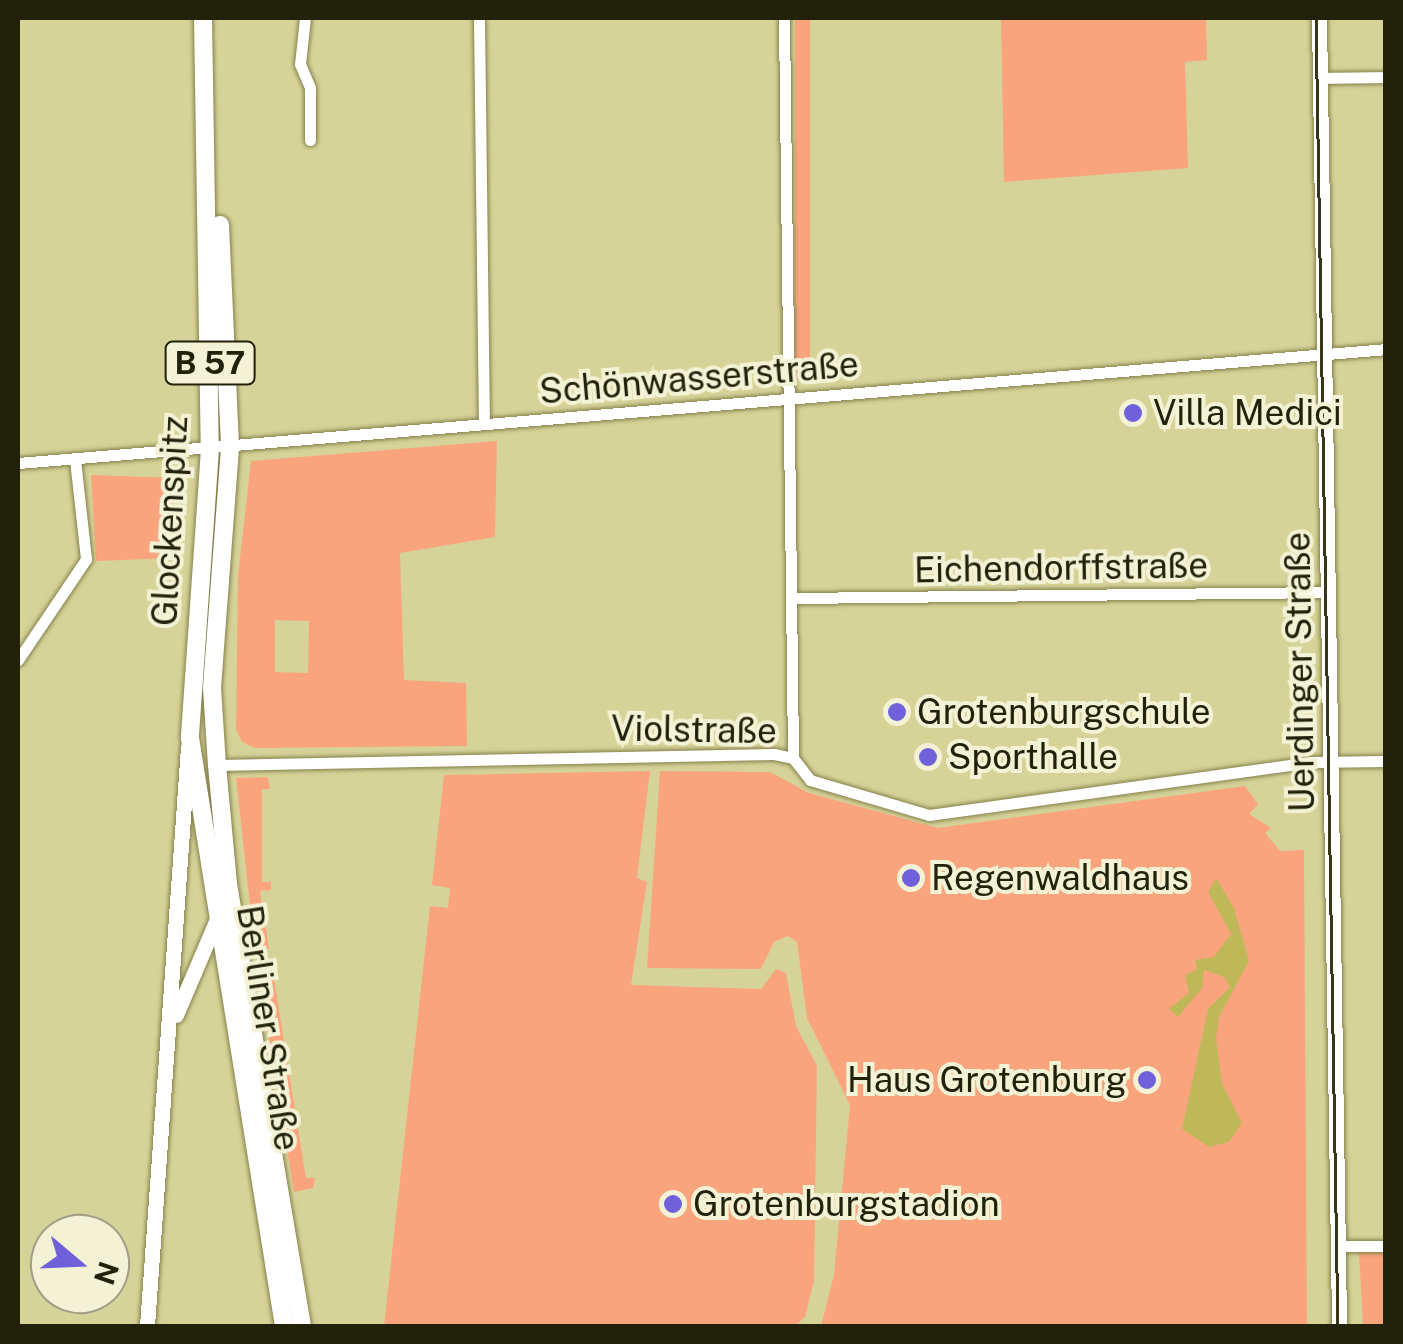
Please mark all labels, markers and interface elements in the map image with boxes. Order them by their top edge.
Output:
road number: B 57 [162,336,258,390]
street label: Schönwasserstraße [538,343,860,413]
place label: Villa Medici [1153,392,1342,434]
marker: Villa Medici [1122,402,1144,424]
street label: Glockenspitz [144,415,196,627]
street label: Uerdinger Straße [1277,531,1323,813]
street label: Eichendorffstraße [914,544,1208,592]
place label: Grotenburgschule [917,691,1211,733]
marker: Grotenburgschule [886,701,908,723]
street label: Violstraße [611,708,777,752]
place label: Sporthalle [948,736,1118,778]
marker: Sporthalle [917,746,939,768]
place label: Regenwaldhaus [931,857,1189,899]
marker: Regenwaldhaus [900,867,922,889]
street label: Berliner Straße [228,902,308,1154]
place label: Haus Grotenburg [847,1059,1127,1101]
marker: Haus Grotenburg [1136,1069,1158,1091]
place label: Grotenburgstadion [693,1183,1000,1225]
marker: Grotenburgstadion [662,1193,684,1215]
north arrow [30,1214,130,1314]
text: N [88,1258,126,1289]

